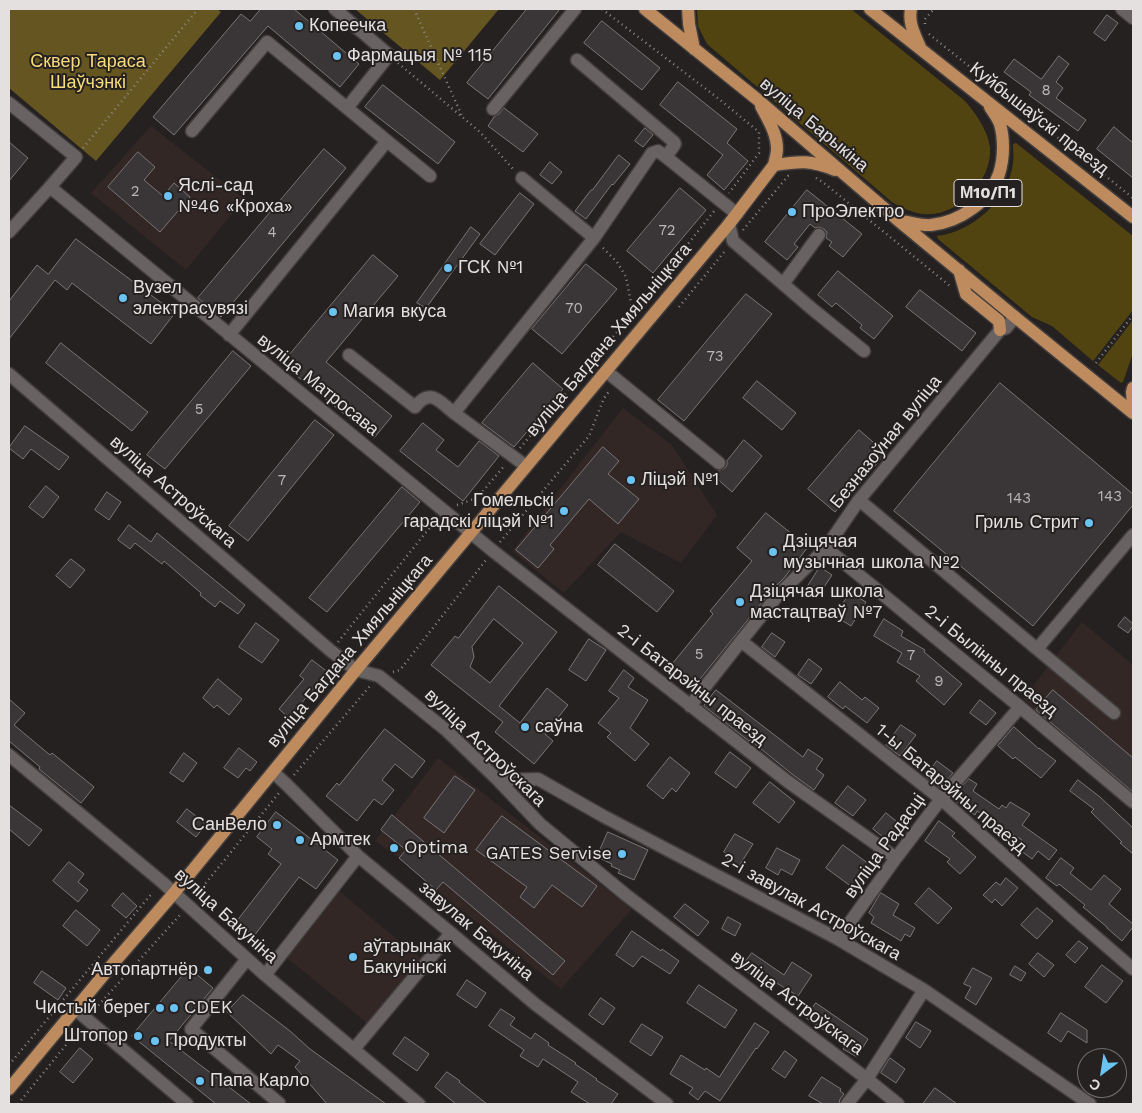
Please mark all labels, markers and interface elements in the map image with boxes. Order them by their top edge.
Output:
place label: Копеечка [309,15,386,37]
marker: Копеечка [293,20,305,32]
place label: Фармацыя № 115 [347,45,493,67]
marker: Фармацыя № 115 [331,50,343,62]
park label: Сквер Тараса Шаўчэнкі [30,51,146,94]
street label: Куйбышаўскі праезд [965,58,1113,180]
street label: вуліца Барыкіна [755,73,873,177]
house number: 8 [1041,82,1051,100]
place label: Яслі-сад №46 «Кроха» [178,175,293,218]
road number: М10/П1 [954,180,1022,207]
house number: 2 [131,183,139,201]
marker: Яслі-сад №46 «Кроха» [162,190,174,202]
place label: ПроЭлектро [802,201,904,223]
marker: ПроЭлектро [786,206,798,218]
house number: 72 [658,222,676,240]
house number: 4 [267,224,277,242]
street label: вуліца Багдана Хмяльніцкага [522,239,696,441]
place label: ГСК №1 [458,257,523,279]
marker: ГСК №1 [442,262,454,274]
place label: Вузел электрасувязі [133,277,248,320]
marker: Вузел электрасувязі [117,292,129,304]
house number: 70 [565,300,583,318]
place label: Магия вкуса [343,301,446,323]
marker: Магия вкуса [327,306,339,318]
street label: вуліца Матросава [253,329,383,441]
house number: 73 [706,348,724,366]
street label: Безназоўная вуліца [826,371,946,513]
house number: 5 [195,401,203,419]
street label: вуліца Астроўскага [105,431,241,553]
place label: Ліцэй №1 [641,469,719,491]
house number: 7 [278,472,286,490]
marker: Ліцэй №1 [625,474,637,486]
house number: 143 [1098,488,1122,506]
place label: Гомельскі гарадскі ліцэй №1 [403,490,554,532]
house number: 143 [1007,490,1031,508]
marker: Гомельскі гарадскі ліцэй №1 [558,505,570,517]
place label: Гриль Стрит [975,512,1079,534]
marker: Гриль Стрит [1083,517,1095,529]
place label: Дзіцячая музычная школа №2 [783,531,960,574]
marker: Дзіцячая музычная школа №2 [767,546,779,558]
street label: вуліца Багдана Хмяльніцкага [263,550,437,752]
place label: Дзіцячая школа мастацтваў №7 [750,581,883,624]
marker: Дзіцячая школа мастацтваў №7 [734,596,746,608]
street label: 2-і Былінны праезд [920,601,1062,721]
street label: 2-і Батарэйны праезд [612,620,772,750]
house number: 5 [695,646,703,664]
house number: 7 [907,647,915,665]
house number: 9 [934,673,944,691]
street label: вуліца Астроўскага [420,684,550,812]
place label: саўна [535,716,583,738]
street label: 1-ы Батарэйны праезд [871,719,1031,859]
marker: саўна [519,721,531,733]
street label: вуліца Радасці [840,790,930,902]
place label: СанВело [192,814,267,836]
marker: СанВело [271,819,283,831]
place label: Армтек [310,829,370,851]
marker: Армтек [294,834,306,846]
place label: Optima [404,837,468,859]
marker: Optima [388,842,400,854]
place label: GATES Servise [485,843,612,865]
marker: GATES Servise [616,848,628,860]
street label: 2-і завулак Астроўскага [718,849,904,965]
street label: вуліца Бакуніна [170,864,282,968]
street label: завулак Бакуніна [414,877,538,985]
place label: аўтарынак Бакунінскі [363,936,451,979]
street label: вуліца Астроўскага [726,946,868,1060]
marker: аўтарынак Бакунінскі [347,951,359,963]
place label: Автопартнёр [91,959,198,981]
marker: Автопартнёр [202,964,214,976]
place label: Чистый берег [35,997,150,1019]
place label: CDEK [184,997,233,1019]
marker: Чистый берег [154,1002,166,1014]
marker: CDEK [168,1002,180,1014]
place label: Штопор [64,1025,128,1047]
marker: Штопор [132,1030,144,1042]
place label: Продукты [165,1030,246,1052]
marker: Продукты [149,1035,161,1047]
north arrow [1077,1048,1127,1098]
place label: Папа Карло [210,1070,309,1092]
marker: Папа Карло [194,1075,206,1087]
text: С [1086,1076,1103,1094]

